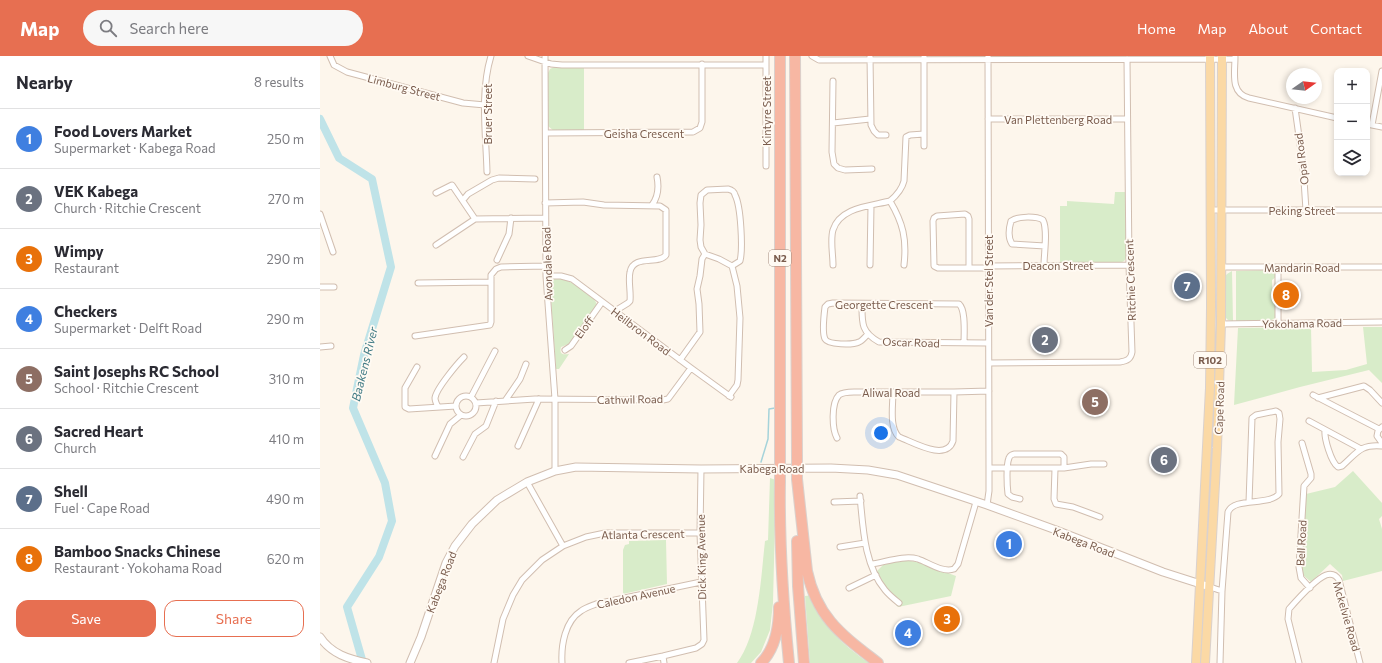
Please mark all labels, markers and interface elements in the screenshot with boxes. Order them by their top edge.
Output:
search box [83,10,363,46]
text: Map [20,17,59,40]
icon: search [97,17,119,39]
text: Search here [129,19,209,37]
text: Home [1137,20,1176,37]
text: Map [1198,20,1226,37]
text: About [1248,20,1288,37]
text: Contact [1310,20,1362,37]
north arrow [1286,68,1322,104]
map controls [1334,68,1370,176]
button: + [1334,68,1370,104]
street label: Limburg Street [366,71,442,103]
text: Nearby [16,72,73,93]
text: 8 results [254,74,304,90]
street label: Kintyre Street [760,76,773,146]
street label: Bruer Street [481,83,494,145]
button: − [1334,104,1370,140]
street label: Van Plettenberg Road [1004,113,1112,126]
text: Food Lovers Market [54,122,192,140]
street label: Geisha Crescent [604,127,685,140]
text: 1 [26,131,32,147]
text: 250 m [267,131,304,147]
street label: Opal Road [1291,132,1311,186]
text: Supermarket · Kabega Road [54,140,216,156]
button: layers [1334,140,1370,176]
text: VEK Kabega [54,182,138,200]
text: 2 [25,191,33,207]
text: 270 m [268,191,304,207]
text: Church · Ritchie Crescent [54,200,201,216]
street label: Peking Street [1269,204,1336,217]
street label: Avondale Road [539,227,555,301]
street label: Van der Stel Street [982,234,995,327]
street label: Ritchie Crescent [1122,238,1138,321]
text: Wimpy [54,242,104,260]
road number: N2 [769,250,791,266]
text: 3 [25,251,33,267]
text: 290 m [267,251,304,267]
street label: Deacon Street [1022,259,1094,272]
text: Restaurant [54,260,119,276]
street label: Mandarin Road [1264,261,1340,274]
pin: 7 [1174,271,1200,301]
pin: 8 [1273,280,1299,310]
street label: Georgette Crescent [835,298,933,311]
text: Checkers [54,302,117,320]
street label: Heilbron Road [609,304,673,358]
text: 4 [25,311,33,327]
text: 290 m [267,311,304,327]
street label: Eloff [572,313,597,341]
street label: Yokohama Road [1262,316,1342,330]
text: Supermarket · Delft Road [54,320,202,336]
water label: Baakens River [348,324,380,402]
pin: 2 [1032,325,1058,355]
street label: Oscar Road [882,335,940,349]
road number: R102 [1194,352,1226,368]
text: Saint Josephs RC School [54,362,219,380]
text: 5 [25,371,33,387]
text: 310 m [269,371,304,387]
text: School · Ritchie Crescent [54,380,199,396]
street label: Cape Road [1212,381,1226,435]
street label: Aliwal Road [862,386,920,399]
pin: 5 [1082,387,1108,417]
street label: Cathwil Road [597,392,663,406]
text: Sacred Heart [54,422,143,440]
your location [871,423,891,443]
text: 6 [25,431,33,447]
text: 410 m [269,431,304,447]
text: Church [54,440,96,456]
pin: 6 [1151,445,1177,475]
street label: Kabega Road [740,462,804,475]
text: Shell [54,482,88,500]
text: 7 [25,491,33,507]
text: 490 m [266,491,304,507]
text: Fuel · Cape Road [54,500,150,516]
street label: Dick King Avenue [694,514,708,600]
street label: Bell Road [1293,520,1309,566]
street label: Kabega Road [1051,524,1117,560]
street label: Atlanta Crescent [601,527,685,541]
pin: 1 [996,529,1022,559]
text: Bamboo Snacks Chinese [54,542,220,560]
street label: Kabega Road [423,549,459,615]
text: 8 [25,551,33,567]
text: 620 m [267,551,304,567]
text: Restaurant · Yokohama Road [54,560,222,576]
street label: Mckelvie Road [1331,579,1363,653]
street label: Caledon Avenue [596,581,677,611]
button: Save [16,600,156,637]
button: Share [164,600,304,637]
pin: 3 [934,604,960,634]
pin: 4 [895,618,921,648]

